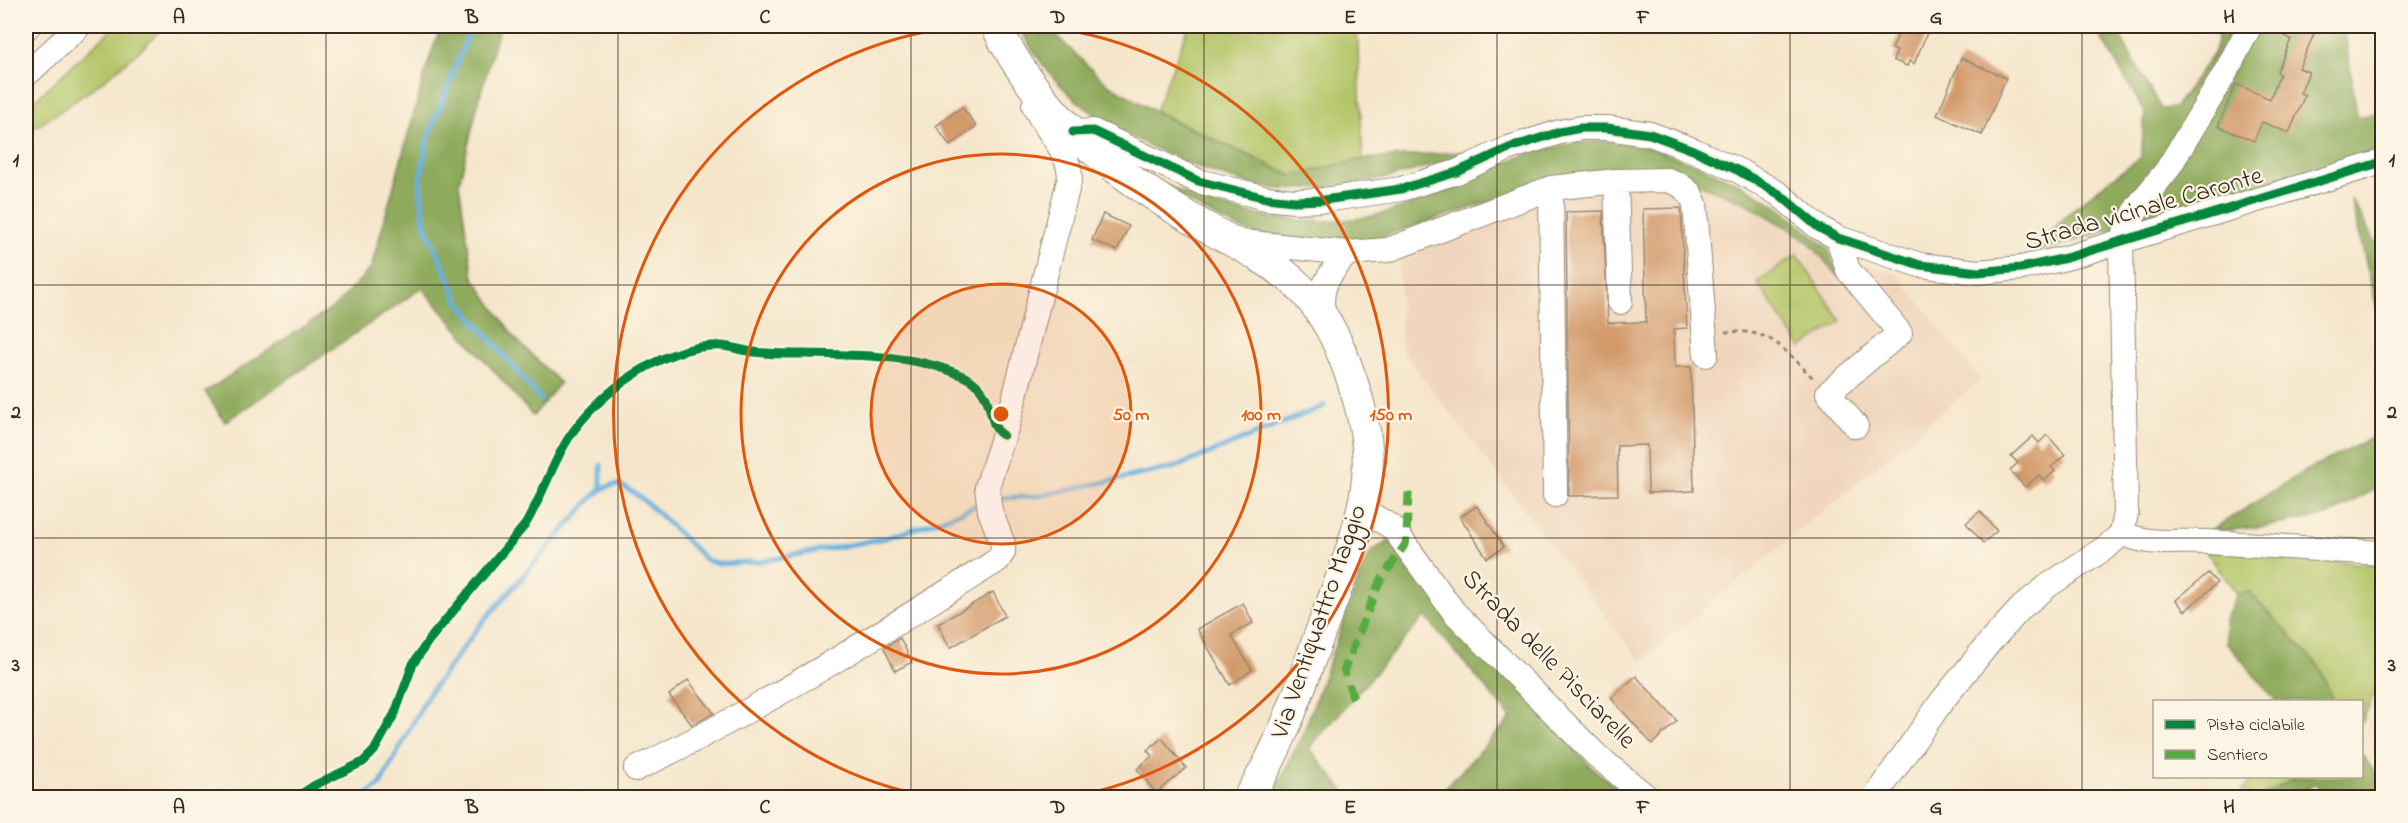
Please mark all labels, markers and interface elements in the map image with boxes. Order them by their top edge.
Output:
text: A [173,4,185,33]
text: B [464,4,479,33]
text: C [760,4,771,33]
text: D [1050,4,1065,33]
text: E [1344,4,1356,33]
text: F [1636,4,1650,33]
text: G [1930,4,1943,33]
text: H [2223,4,2235,33]
text: 1 [13,147,20,176]
text: 1 [2389,147,2396,176]
street label: Strada vicinale Caronte [2020,158,2268,262]
text: 2 [10,399,21,428]
text: 2 [2386,399,2397,428]
text: 50 m [1113,403,1149,429]
text: 100 m [1241,403,1281,429]
text: 150 m [1370,403,1412,429]
centre of rings [991,404,1011,424]
street label: Via Ventiquattro Maggio [1262,500,1378,745]
street label: Strada delle Pisciarelle [1452,561,1644,759]
text: 3 [11,652,20,681]
text: 3 [2387,652,2396,681]
legend [2153,700,2363,778]
text: Pista ciclabile [2207,713,2306,739]
text: Sentiero [2207,743,2268,769]
text: A [173,794,185,823]
text: B [464,794,479,823]
text: C [760,794,771,823]
text: D [1050,794,1065,823]
text: E [1344,794,1356,823]
text: F [1636,794,1650,823]
text: G [1930,794,1943,823]
text: H [2223,794,2235,823]

